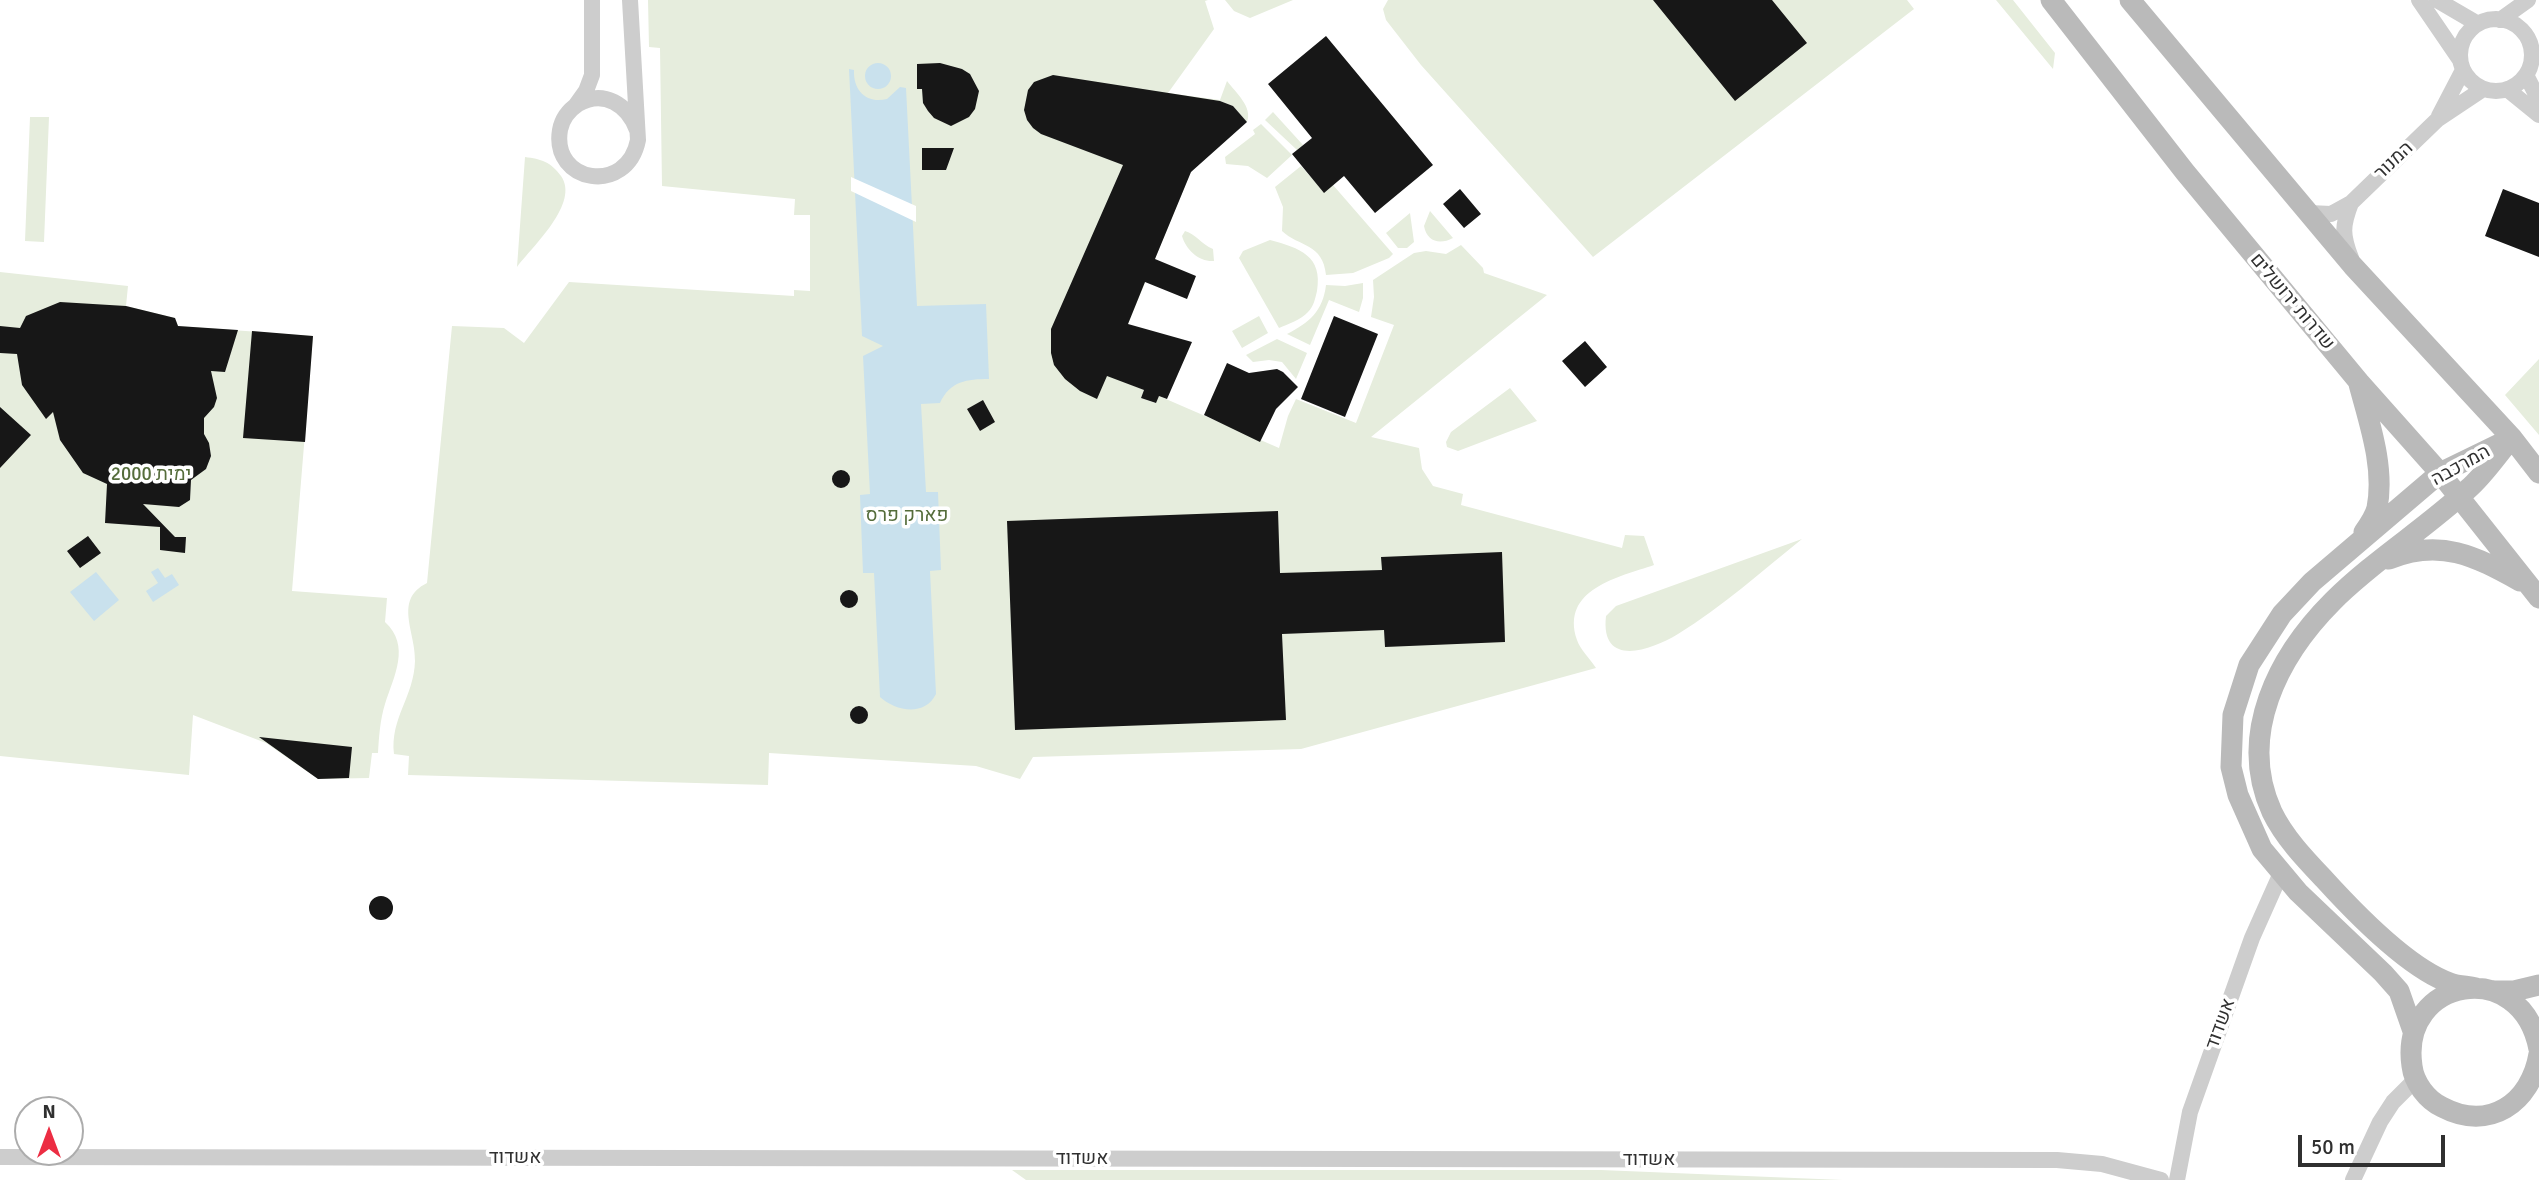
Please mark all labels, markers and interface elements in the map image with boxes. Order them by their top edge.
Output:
street label: המנור [2370,137,2418,185]
street label: שדרות ירושלים [2245,249,2339,355]
street label: המרכבה [2428,441,2494,491]
park label: ימית 2000 [111,464,191,486]
park label: פארק פרס [866,505,948,527]
street label: אשדוד [2201,995,2241,1053]
north arrow [14,1096,84,1166]
text: N [42,1100,56,1124]
scale bar [2301,1120,2448,1164]
text: 50 m [2311,1134,2355,1160]
street label: אשדוד [489,1147,541,1169]
street label: אשדוד [1056,1148,1108,1170]
street label: אשדוד [1623,1149,1675,1171]

